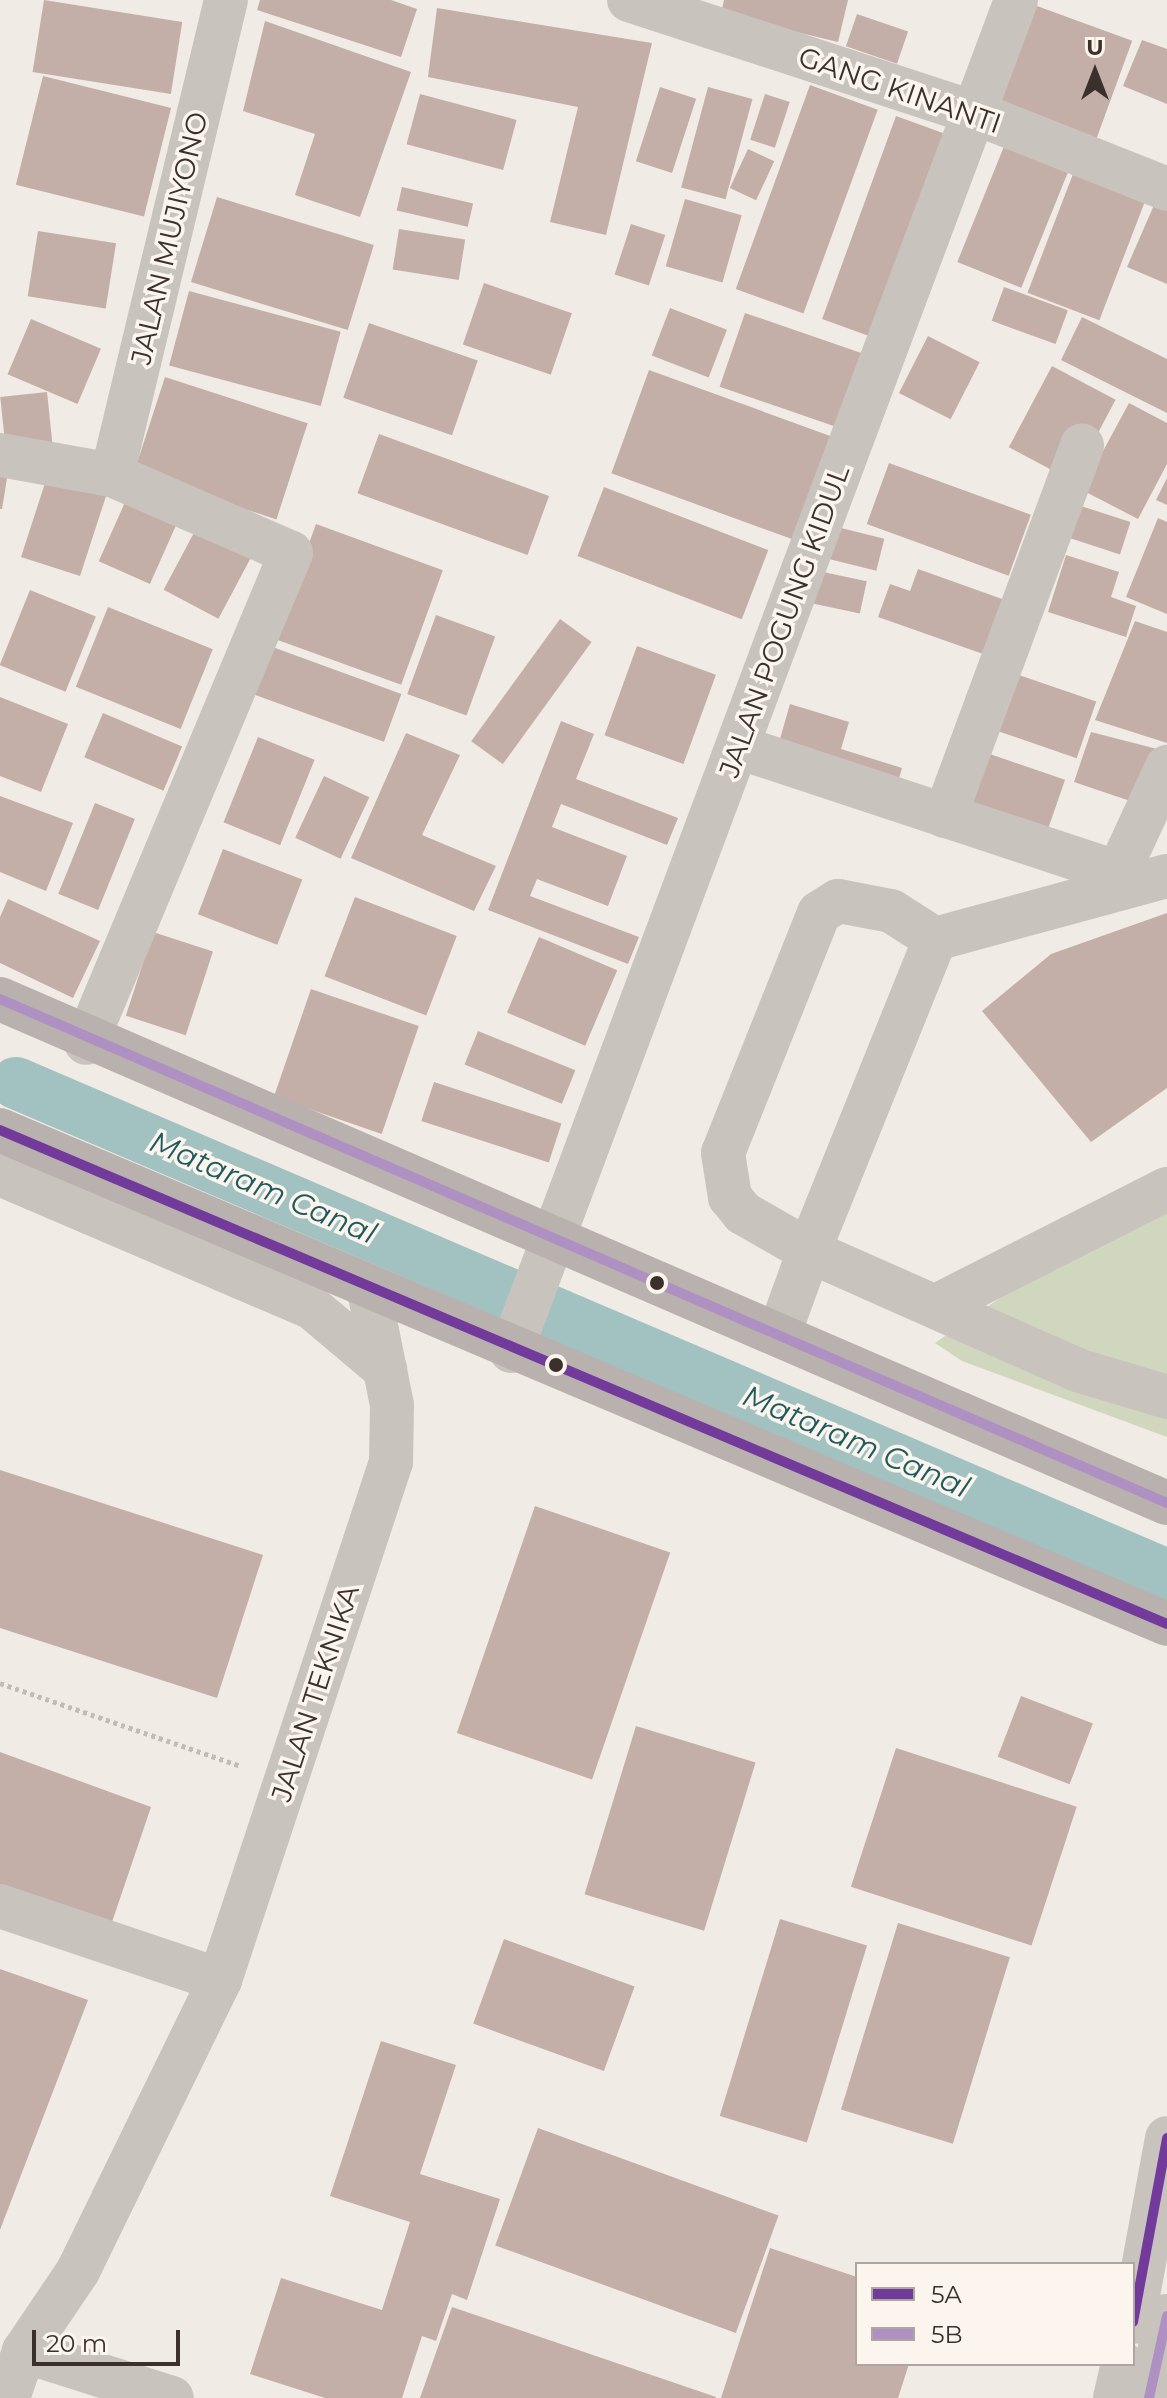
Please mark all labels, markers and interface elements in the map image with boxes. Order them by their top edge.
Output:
north arrow [1055,32,1135,112]
text: U [1086,34,1104,61]
street label: GANG KINANTI [794,40,1006,140]
street label: JALAN MUJIYONO [124,109,214,367]
street label: JALAN POGUNG KIDUL [712,460,856,782]
water label: Mataram Canal [144,1124,382,1252]
unlabelled marker [649,1275,665,1291]
unlabelled marker [548,1357,564,1373]
water label: Mataram Canal [737,1378,975,1506]
street label: JALAN TEKNIKA [264,1581,366,1805]
legend [855,2262,1135,2366]
text: 5A [931,2280,962,2309]
scale bar [36,2314,184,2364]
text: 5B [931,2320,963,2349]
text: 20 m [46,2329,107,2358]

